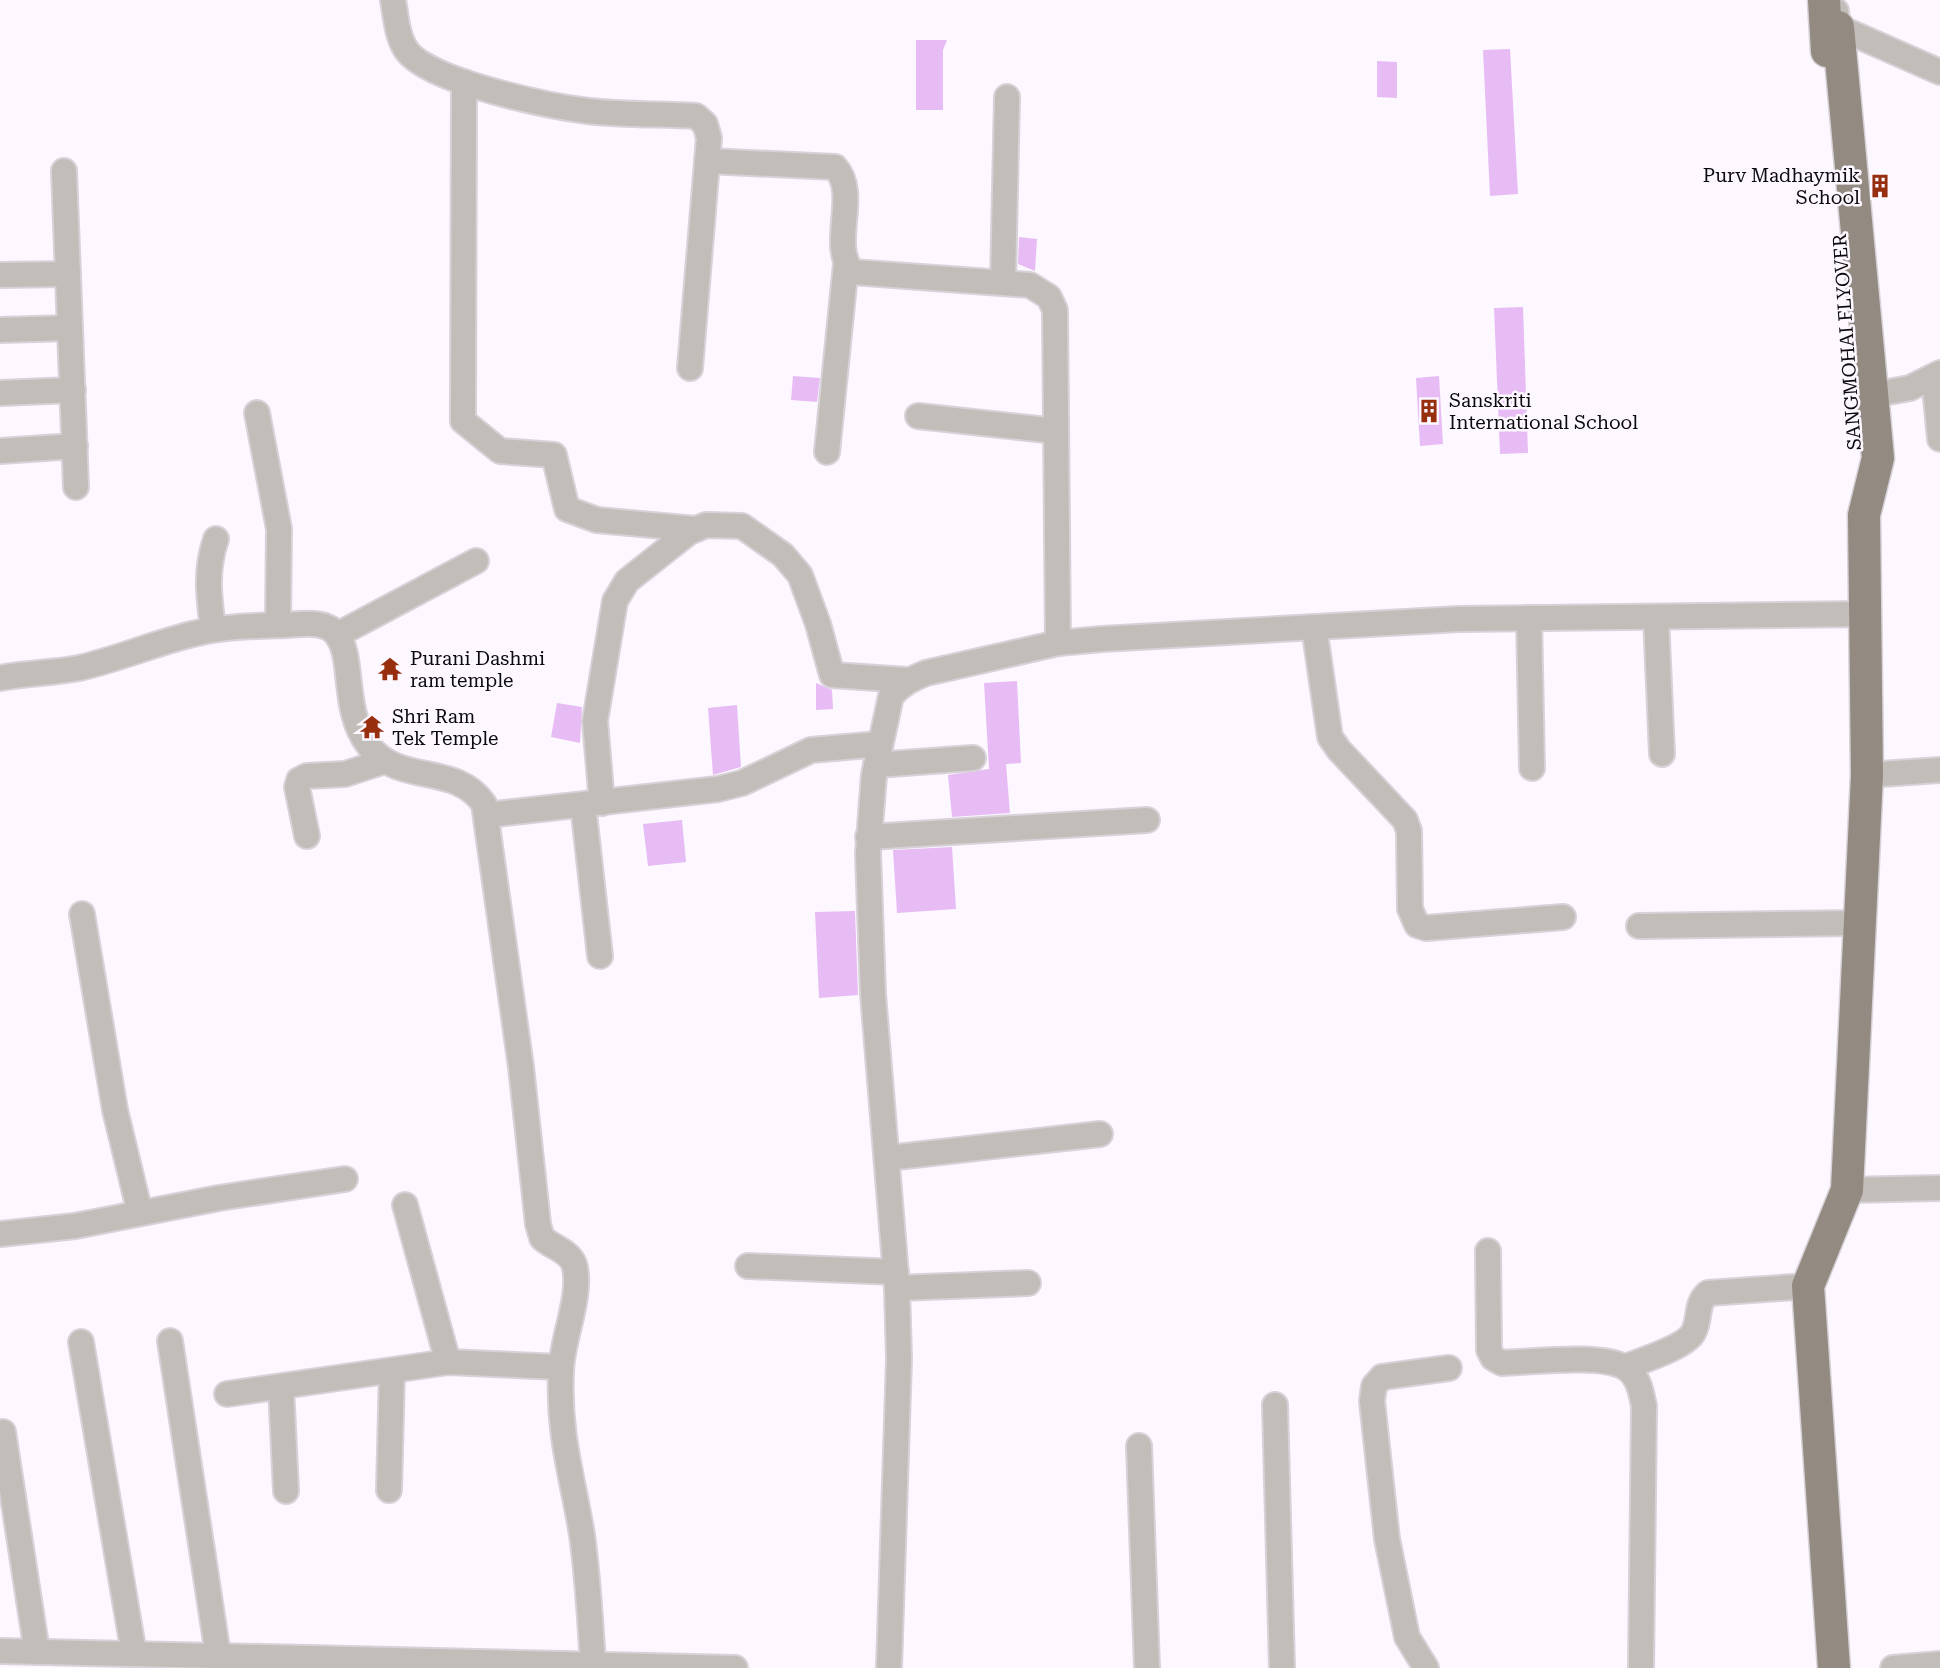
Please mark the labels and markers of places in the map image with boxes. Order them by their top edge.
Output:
place label: Purv Madhaymik School [1703,164,1860,209]
building icon: Purv Madhaymik School [1866,172,1894,200]
place label: Sanskriti International School [1449,389,1638,434]
building icon: Sanskriti International School [1415,397,1443,425]
place label: Purani Dashmi ram temple [410,647,545,692]
temple icon: Purani Dashmi ram temple [376,655,404,683]
place label: Shri Ram Tek Temple [392,705,499,750]
temple icon: Shri Ram Tek Temple [358,713,386,741]

